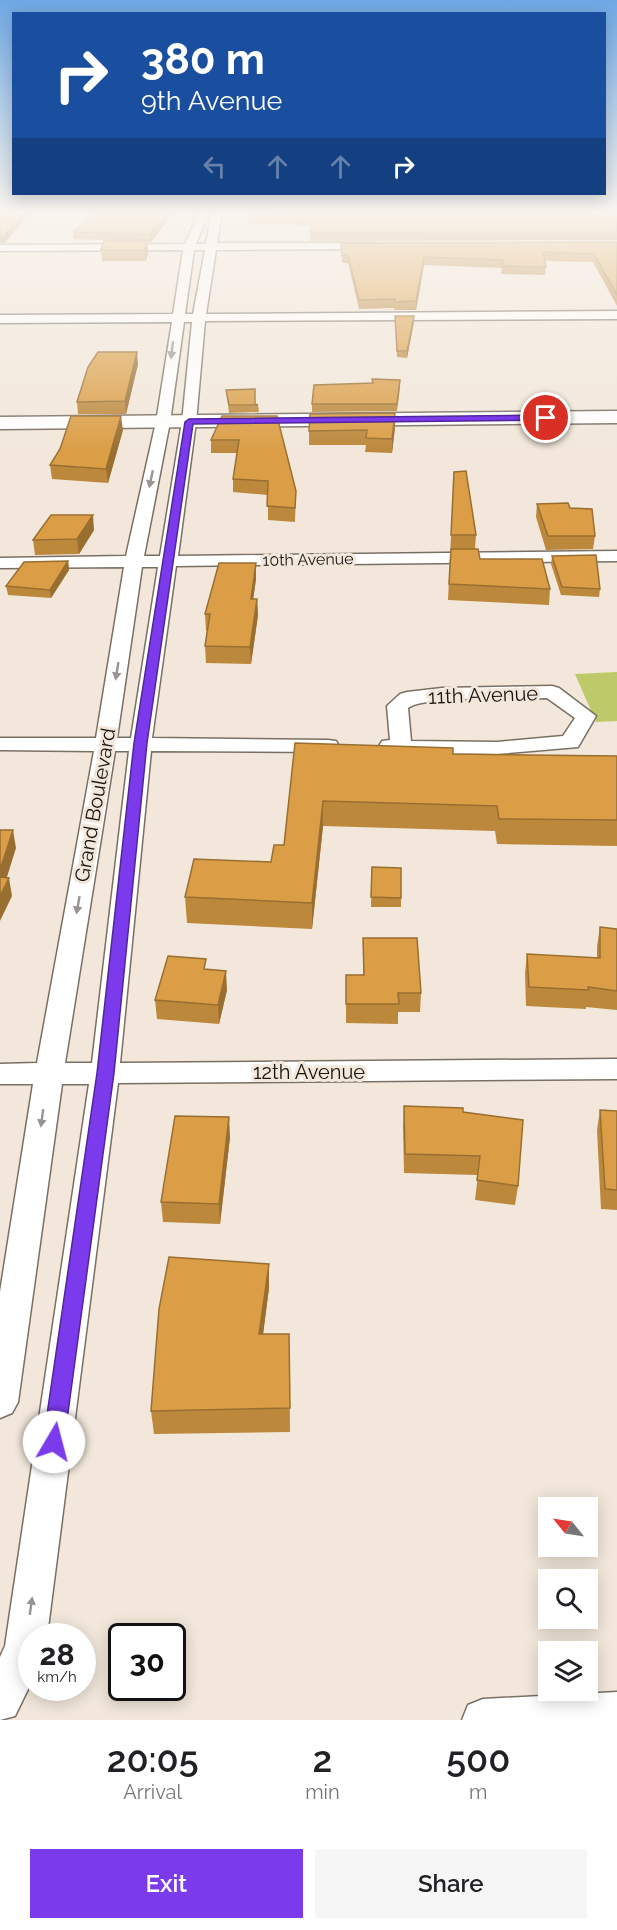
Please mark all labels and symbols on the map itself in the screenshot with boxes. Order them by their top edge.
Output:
one-way arrow [168,340,177,359]
pin [520,392,571,443]
one-way arrow [146,470,155,489]
street label: 10th Avenue [262,549,354,570]
one-way arrow [112,662,121,681]
street label: 11th Avenue [428,681,539,709]
street label: Grand Boulevard [70,726,120,884]
one-way arrow [73,896,82,915]
street label: 12th Avenue [253,1060,365,1084]
one-way arrow [38,1109,47,1128]
position arrow [22,1410,86,1474]
north arrow [538,1497,598,1557]
one-way arrow [26,1597,35,1616]
speed limit sign: 30 [108,1623,186,1701]

